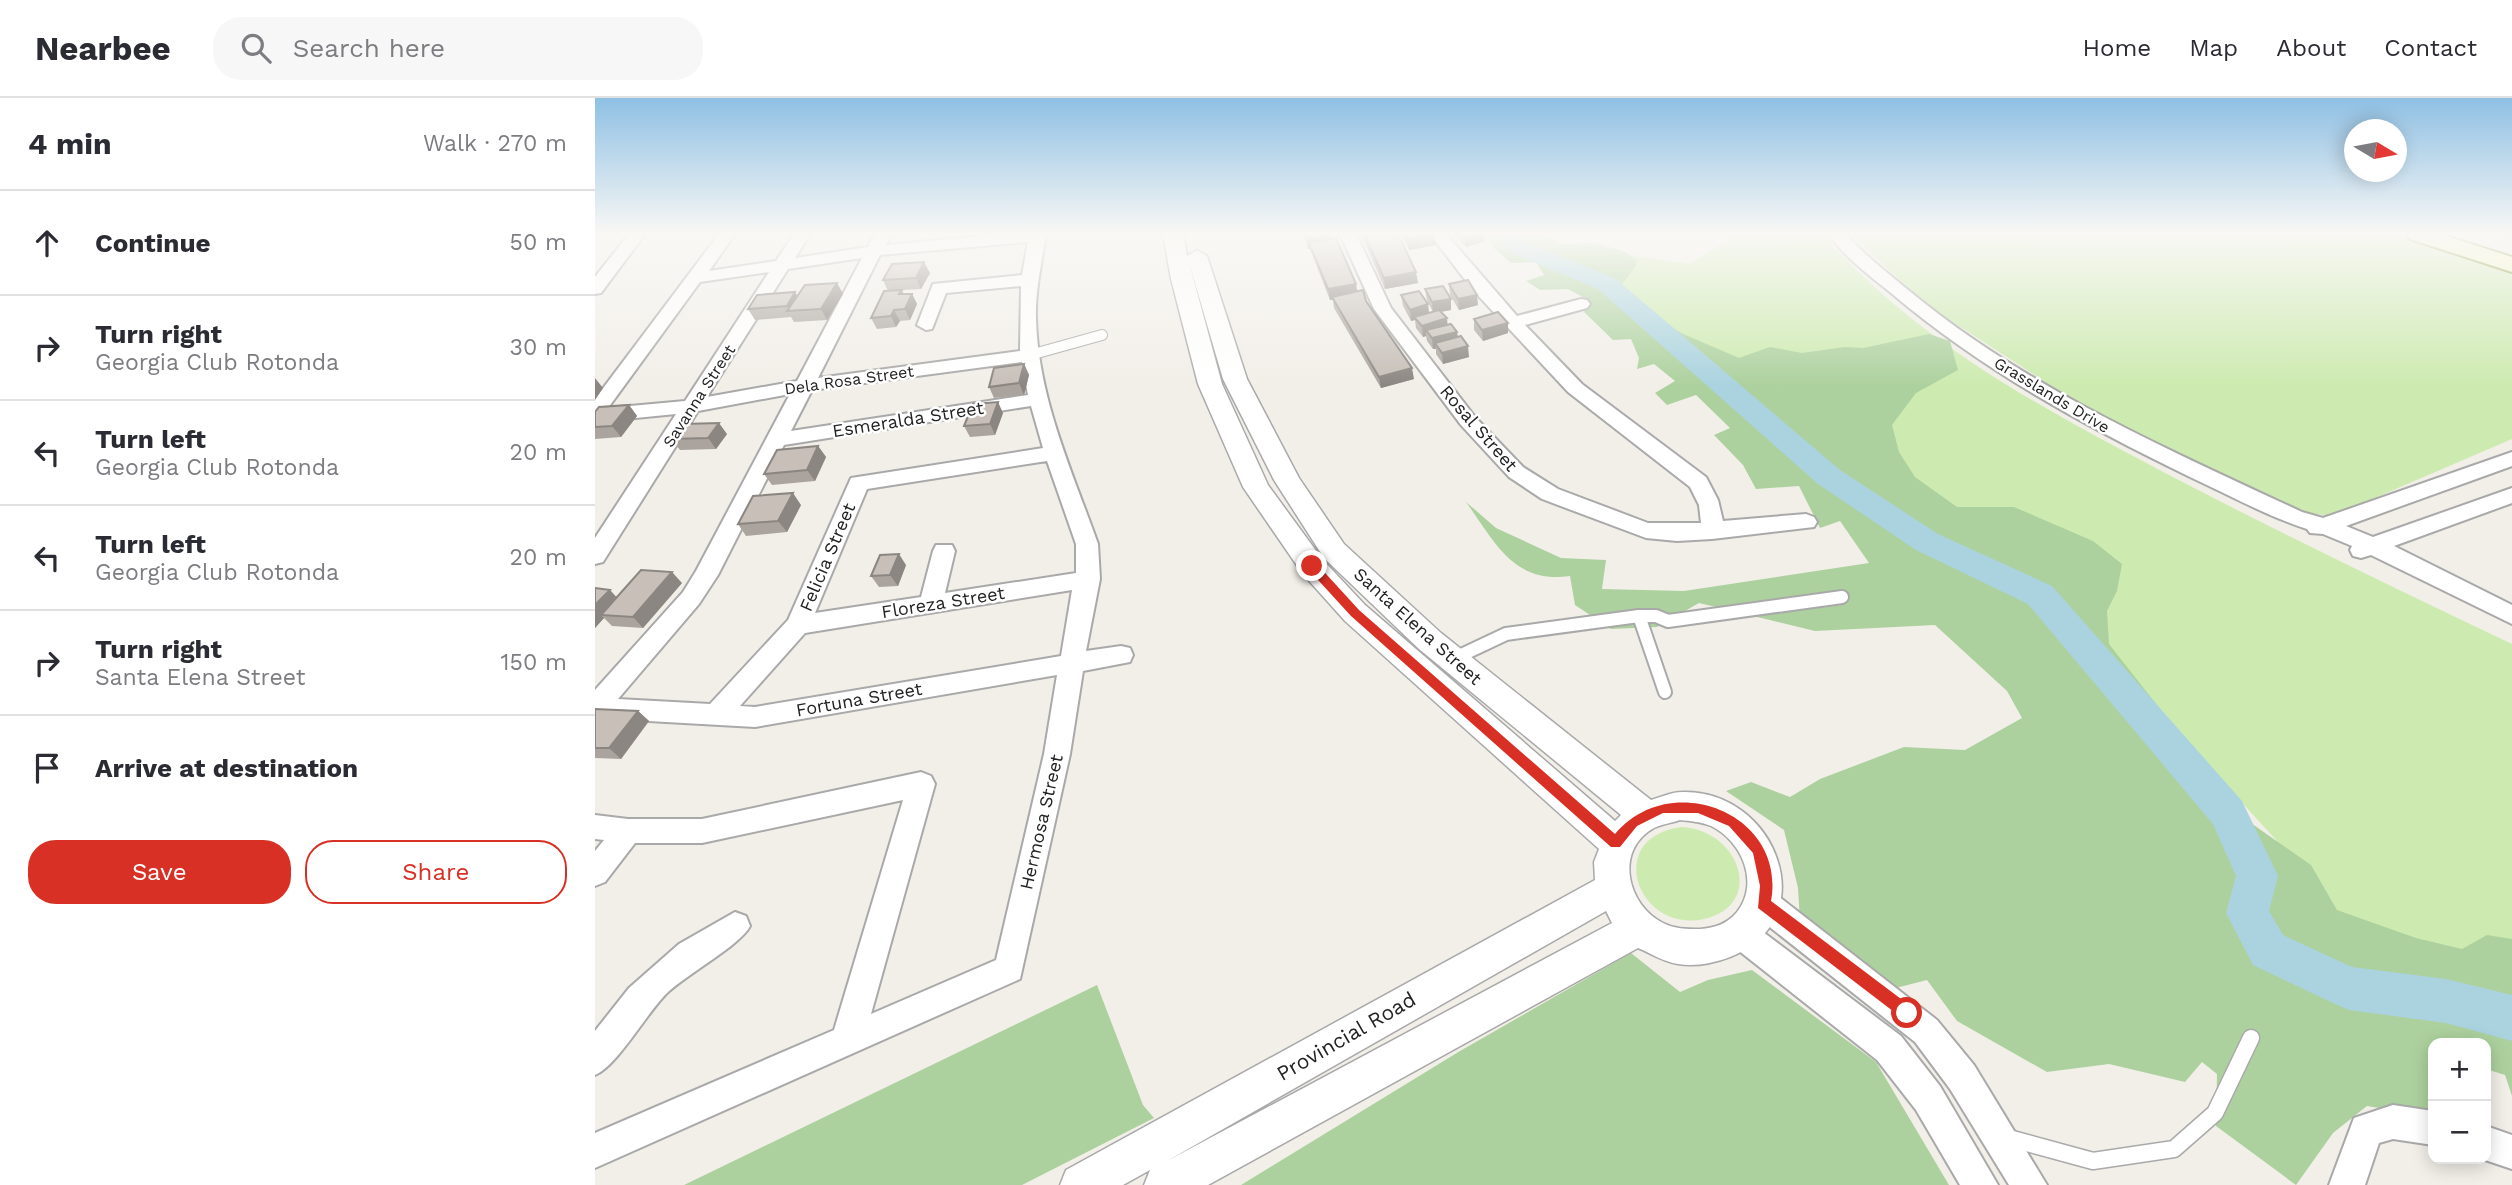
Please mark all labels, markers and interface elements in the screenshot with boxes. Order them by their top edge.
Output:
search box [213,17,703,80]
text: Nearbee [35,29,171,68]
icon: search [237,29,275,67]
text: Search here [293,33,445,63]
text: Home [2083,34,2151,62]
text: Map [2189,34,2238,62]
text: About [2276,34,2346,62]
text: Contact [2384,34,2477,62]
north arrow [2344,119,2407,182]
text: 4 min [28,126,112,161]
text: Walk · 270 m [423,130,567,157]
icon: ahead [28,224,66,262]
text: Continue [95,228,211,258]
text: 50 m [510,229,567,256]
text: Turn right [95,319,222,349]
icon: right [28,329,66,367]
text: 30 m [510,334,567,361]
street label: Savanna Street [659,341,739,451]
text: Georgia Club Rotonda [95,349,339,376]
street label: Grasslands Drive [1991,353,2113,437]
street label: Dela Rosa Street [783,361,915,398]
street label: Rosal Street [1436,381,1522,476]
street label: Esmeralda Street [831,397,985,441]
text: Turn left [95,424,206,454]
icon: left [28,434,66,472]
text: 20 m [510,439,567,466]
text: Georgia Club Rotonda [95,454,339,481]
street label: Felicia Street [795,499,859,614]
text: Turn left [95,529,206,559]
icon: left [28,539,66,577]
text: 20 m [510,544,567,571]
route end [1296,550,1327,581]
text: Georgia Club Rotonda [95,559,339,586]
street label: Santa Elena Street [1350,563,1487,689]
street label: Floreza Street [880,582,1007,622]
text: Turn right [95,634,222,664]
icon: right [28,644,66,682]
text: 150 m [501,649,567,676]
text: Santa Elena Street [95,664,305,691]
street label: Fortuna Street [794,678,924,720]
icon: arrive [28,749,66,787]
street label: Hermosa Street [1015,752,1067,892]
text: Arrive at destination [95,753,358,783]
button: Save [28,840,291,904]
button: Share [305,840,567,904]
street label: Provincial Road [1272,986,1420,1086]
route start [1891,997,1922,1028]
map controls [2428,1038,2491,1164]
button: + [2428,1038,2491,1101]
button: − [2428,1101,2491,1164]

